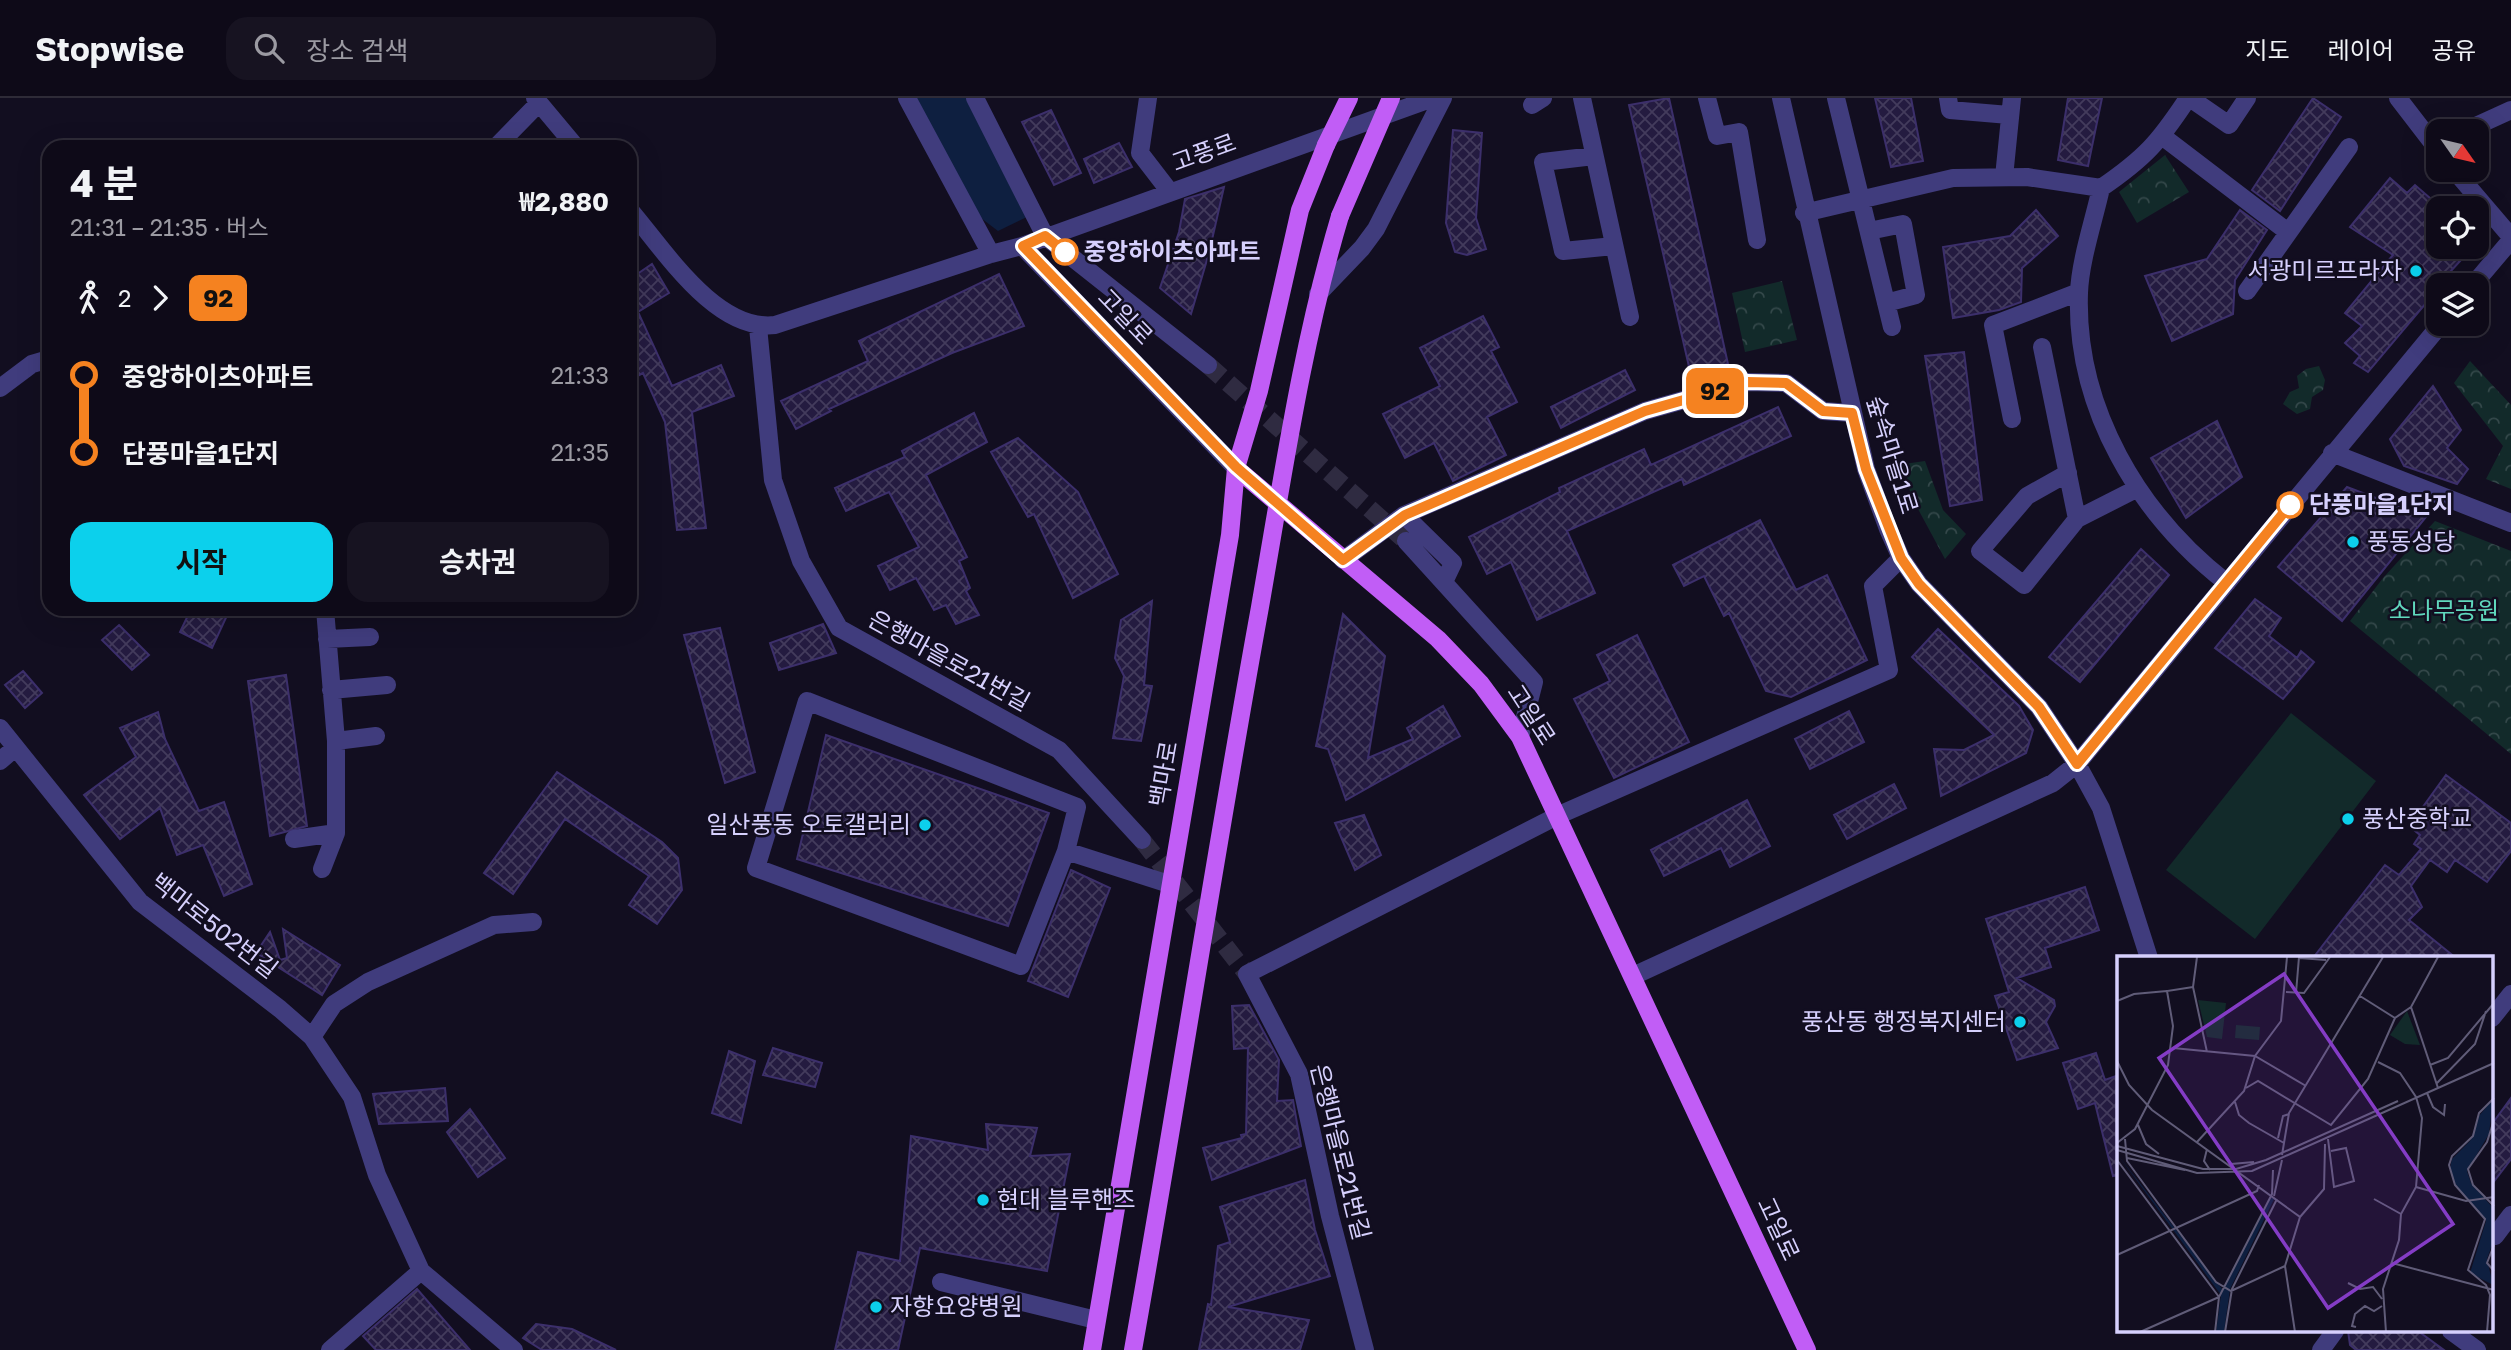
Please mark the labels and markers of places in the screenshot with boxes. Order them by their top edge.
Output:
place label: 중앙하이츠아파트 [1084,236,1261,265]
marker: 중앙하이츠아파트 [1052,239,1078,265]
place label: 서광미르프라자 [2247,255,2402,284]
marker: 서광미르프라자 [2408,263,2424,279]
place label: 단풍마을1단지 [2309,489,2454,518]
marker: 단풍마을1단지 [2277,492,2303,518]
place label: 풍동성당 [2367,526,2455,555]
marker: 풍동성당 [2345,534,2361,550]
place label: 풍산중학교 [2362,803,2472,832]
place label: 일산풍동 오토갤러리 [706,809,911,838]
marker: 풍산중학교 [2340,811,2356,827]
marker: 일산풍동 오토갤러리 [917,817,933,833]
place label: 풍산동 행정복지센터 [1801,1006,2006,1035]
marker: 풍산동 행정복지센터 [2012,1014,2028,1030]
place label: 현대 블루핸즈 [997,1184,1135,1213]
marker: 현대 블루핸즈 [975,1192,991,1208]
place label: 자향요양병원 [890,1291,1022,1320]
marker: 자향요양병원 [868,1299,884,1315]

